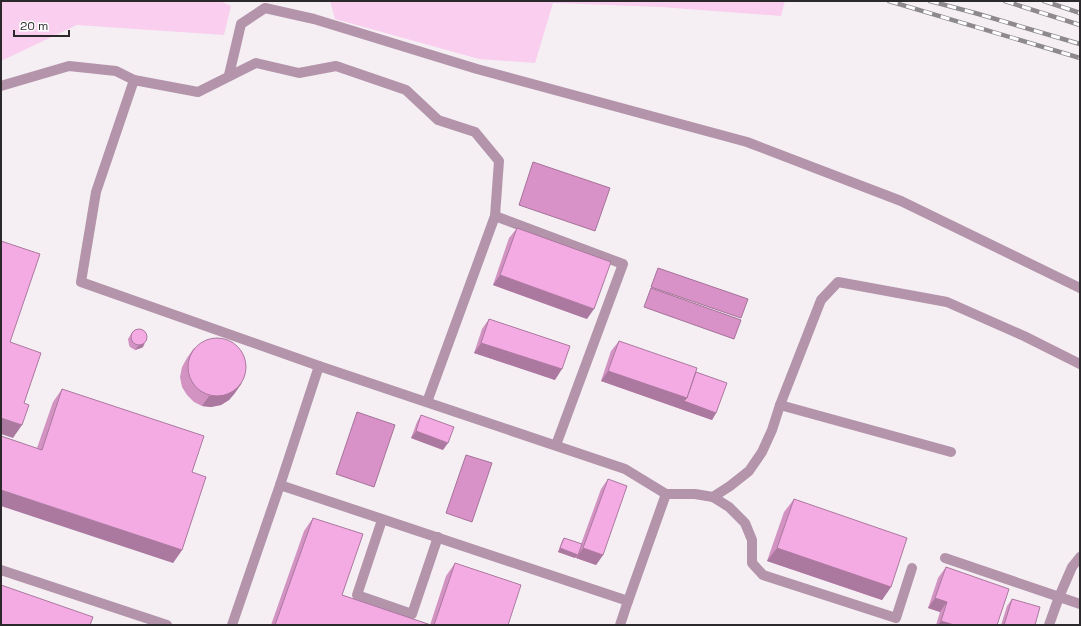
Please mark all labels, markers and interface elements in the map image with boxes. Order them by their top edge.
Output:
scale bar [14,12,69,38]
text: 20 m [20,18,48,34]

